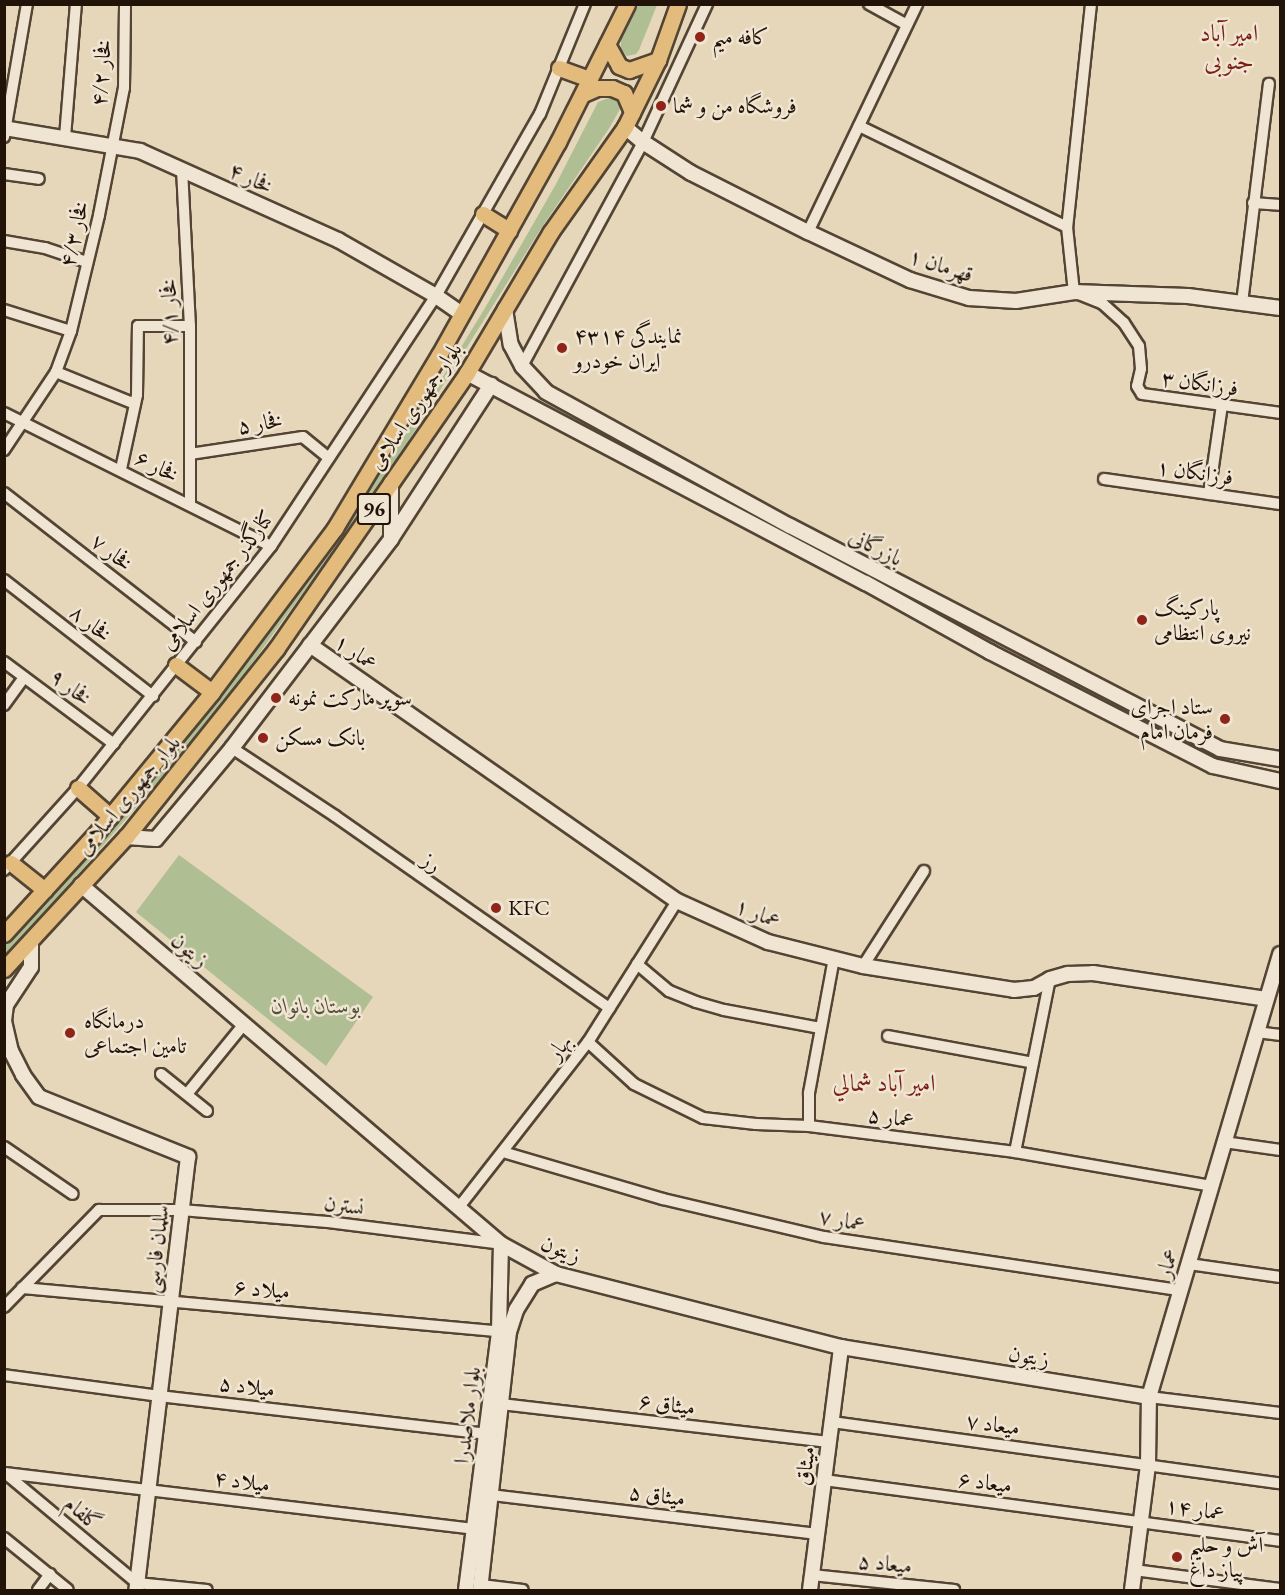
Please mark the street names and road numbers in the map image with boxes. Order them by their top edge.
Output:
street label: فخار ۴/۲ [85,38,117,108]
street label: فخار ۴ [225,157,277,199]
street label: فخار ۴/۳ [54,198,94,270]
street label: قهرمان ۱ [906,242,976,288]
street label: فخار ۴/۱ [155,278,183,346]
street label: بلوار جمهوری اسلامی [363,337,467,475]
street label: فرزانگان ۳ [1160,365,1240,401]
street label: فخار ۵ [235,406,285,440]
street label: فخار ۶ [131,444,183,488]
street label: فرزانگان ۱ [1155,454,1235,490]
road number: 96 [356,491,392,527]
street label: کنارگذر جمهوری اسلامی [154,505,280,655]
street label: بازرگانی [845,522,907,572]
street label: فخار ۷ [86,528,138,576]
street label: فخار ۸ [65,599,117,647]
street label: عمار ۱ [329,628,383,676]
street label: فخار ۹ [45,663,97,711]
street label: بلوار جمهوری اسلامی [70,730,186,860]
street label: رز [417,846,447,878]
street label: عمار ۱ [731,892,785,934]
street label: زیتون [166,927,214,973]
street label: بهار [541,1029,577,1065]
street label: عمار ۵ [866,1101,916,1133]
street label: نسترن [322,1189,366,1221]
street label: سلمان فارسی [137,1203,175,1295]
street label: عمار ۷ [817,1203,867,1237]
street label: زیتون [537,1229,585,1269]
street label: عمار [1150,1245,1184,1281]
street label: میلاد ۶ [233,1273,291,1305]
street label: زیتون [1007,1340,1051,1372]
street label: بلوار ملاصدرا [448,1365,486,1465]
street label: میلاد ۵ [217,1369,277,1403]
street label: میثاق ۶ [637,1387,697,1421]
street label: میعاد ۷ [964,1407,1022,1441]
street label: میثاق [789,1445,821,1487]
street label: میلاد ۴ [212,1464,272,1498]
street label: میعاد ۶ [957,1466,1013,1498]
street label: میثاق ۵ [627,1478,687,1512]
street label: گلفام [59,1490,107,1536]
street label: عمار ۱۴ [1164,1492,1226,1526]
street label: میعاد ۵ [857,1547,913,1579]

